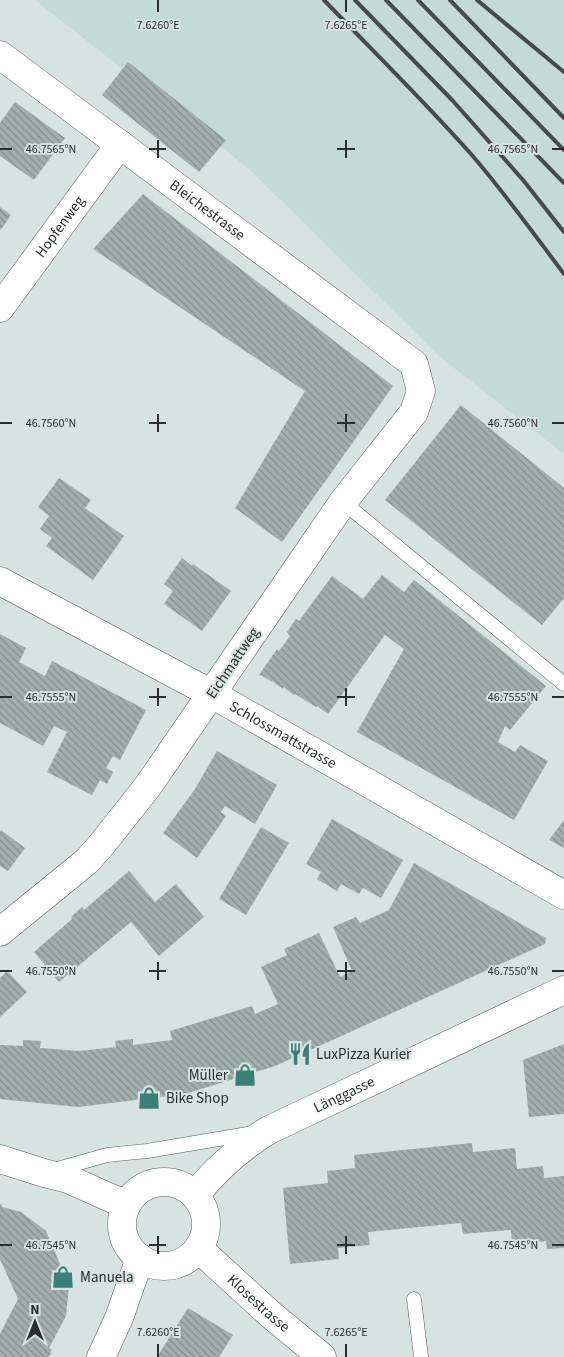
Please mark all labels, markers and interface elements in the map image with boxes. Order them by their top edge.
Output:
text: 7.6260°E [136,17,180,34]
text: 7.6265°E [324,17,368,34]
text: 46.7565°N [26,141,76,158]
text: 46.7565°N [488,141,538,158]
street label: Bleichestrasse [165,175,250,245]
street label: Hopfenweg [30,191,90,262]
text: 46.7560°N [26,415,76,432]
text: 46.7560°N [488,415,538,432]
street label: Eichmattweg [201,623,265,703]
text: 46.7555°N [26,689,76,706]
text: 46.7555°N [488,689,538,706]
street label: Schlossmattstrasse [225,696,341,774]
text: 46.7550°N [26,963,76,980]
text: 46.7550°N [488,963,538,980]
restaurant icon: LuxPizza Kurier [287,1041,313,1067]
place label: LuxPizza Kurier [316,1044,412,1065]
shop icon: Müller [232,1062,258,1088]
place label: Müller [189,1065,229,1086]
street label: Länggasse [310,1071,378,1118]
shop icon: Bike Shop [136,1085,162,1111]
place label: Bike Shop [166,1088,229,1109]
text: 46.7545°N [26,1237,76,1254]
text: 46.7545°N [488,1237,538,1254]
shop icon: Manuela [50,1264,76,1290]
place label: Manuela [80,1267,134,1288]
street label: Klosestrasse [223,1269,295,1337]
north arrow [10,1297,60,1347]
text: N [30,1300,40,1320]
text: 7.6260°E [136,1324,180,1341]
text: 7.6265°E [324,1324,368,1341]

